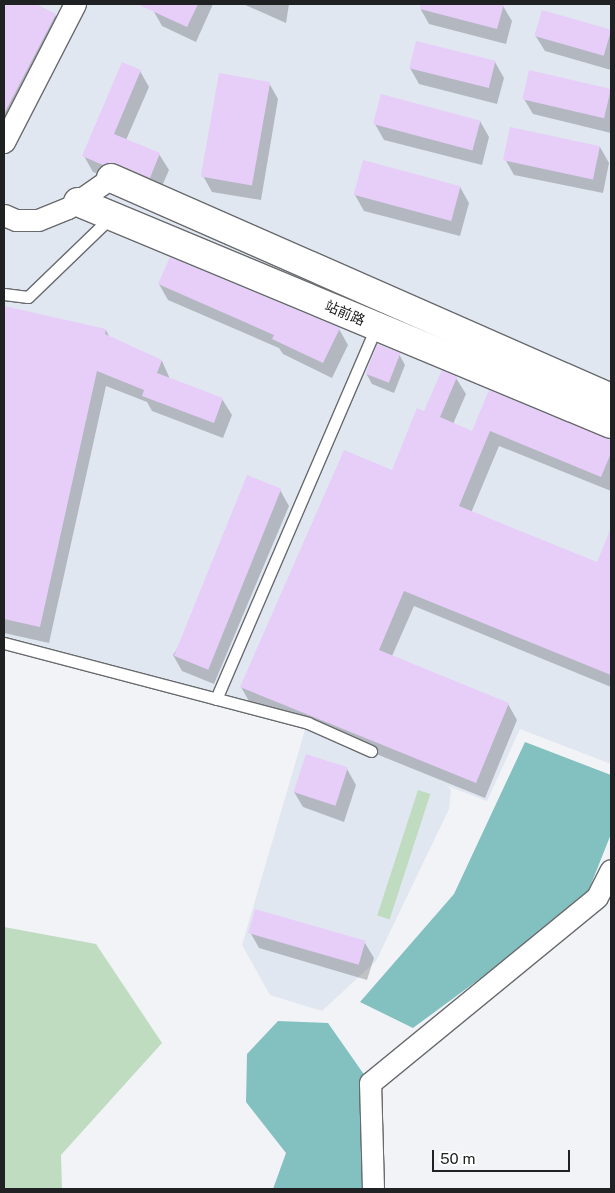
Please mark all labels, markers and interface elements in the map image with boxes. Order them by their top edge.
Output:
street label: 站前路 [322,297,368,329]
scale bar [435,1140,572,1172]
text: 50 m [440,1150,475,1167]

